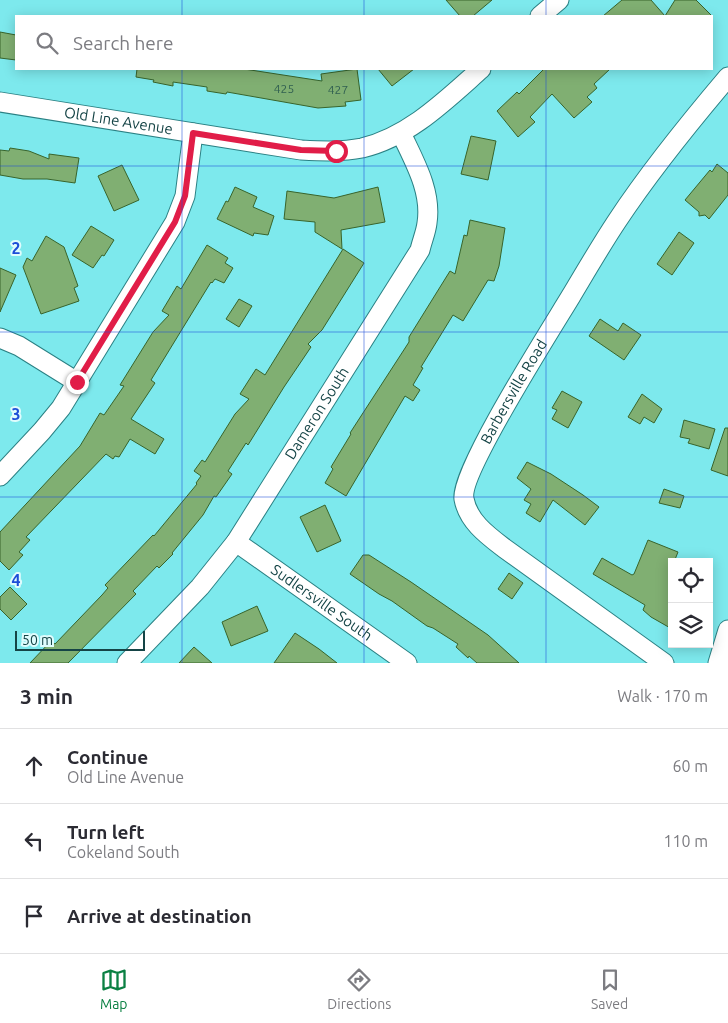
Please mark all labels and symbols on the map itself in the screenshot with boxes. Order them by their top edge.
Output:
house number: 425 [274,82,294,95]
house number: 427 [328,83,348,96]
street label: Old Line Avenue [63,103,174,137]
route start [325,140,348,163]
text: 2 [11,239,21,257]
street label: Barbersville Road [477,336,550,447]
street label: Dameron South [281,364,352,462]
route end [66,371,89,394]
text: 3 [11,405,21,423]
street label: Sudlersville South [268,561,376,644]
text: 4 [11,571,21,589]
scale bar [15,628,145,651]

